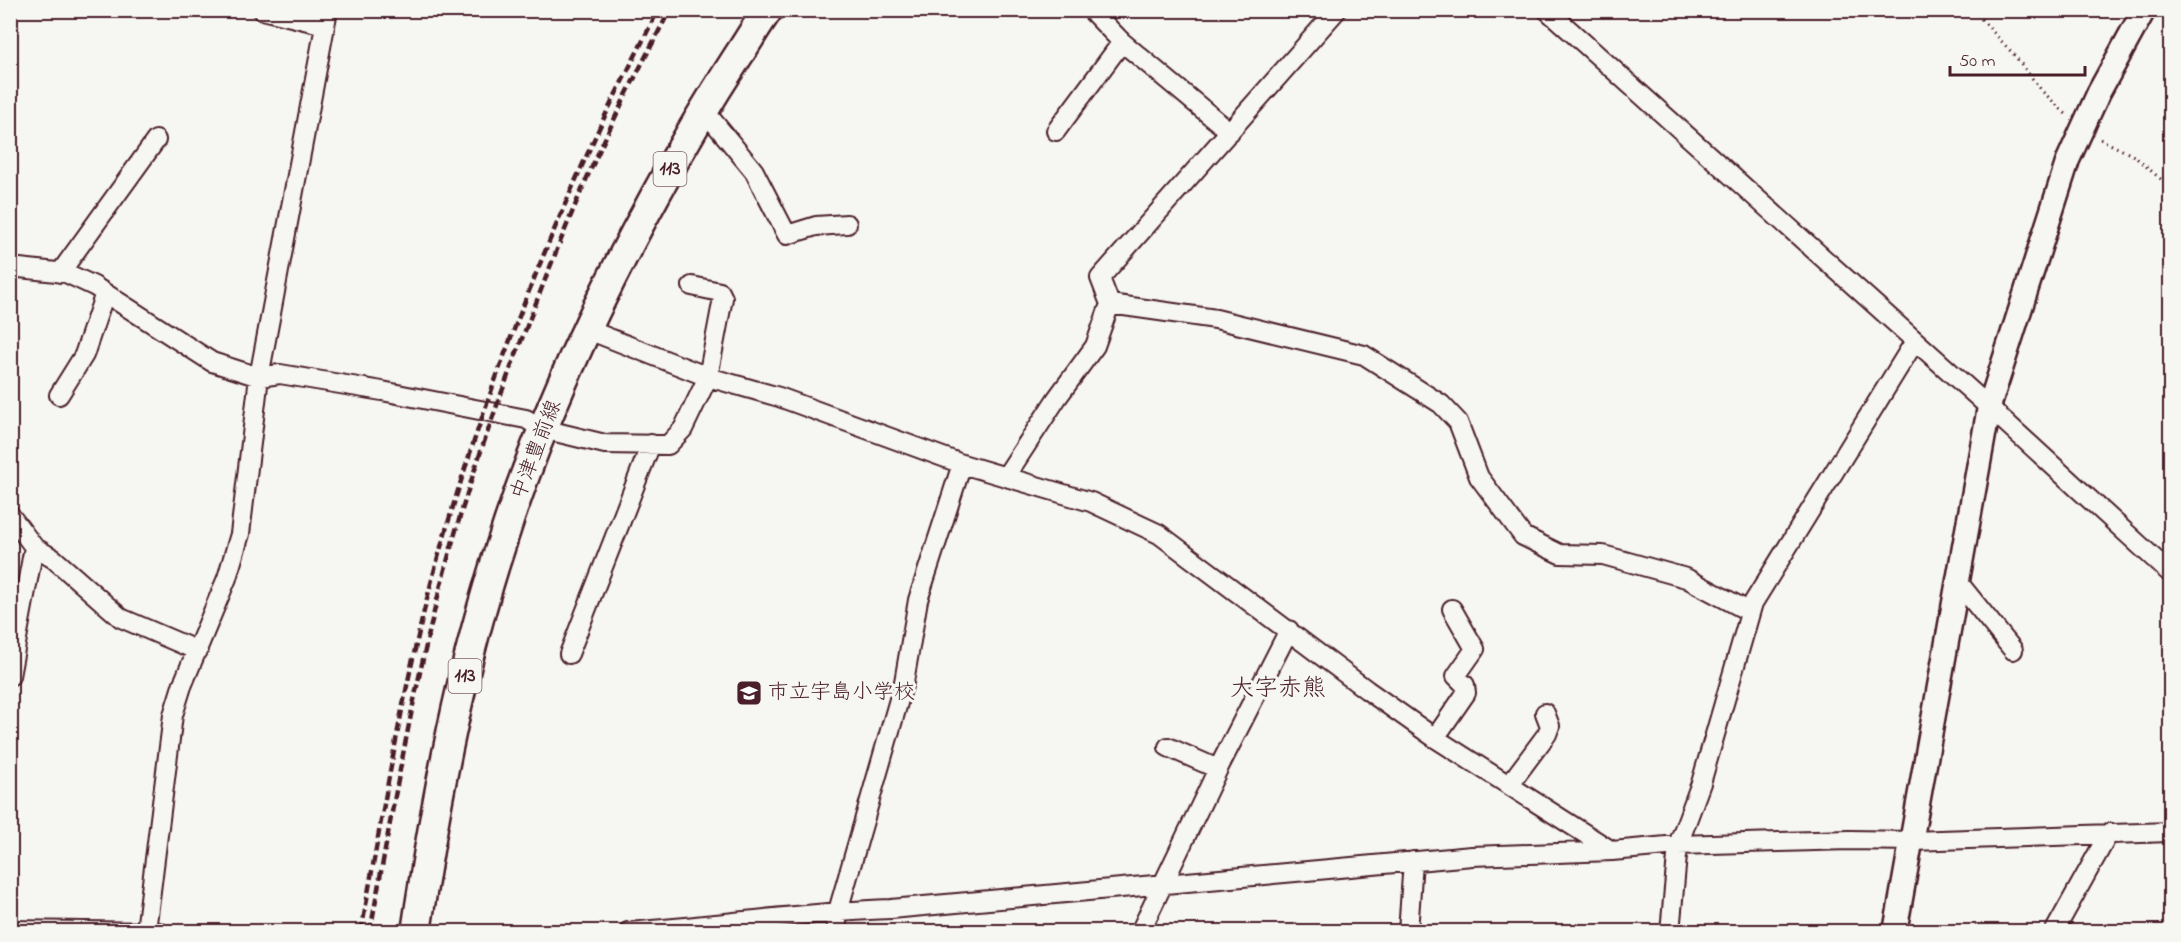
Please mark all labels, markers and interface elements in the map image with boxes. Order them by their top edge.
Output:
scale bar [1950,39,2085,77]
text: 50 m [1959,49,1996,75]
road number: 113 [654,152,686,186]
street label: 中津豊前線 [504,396,570,504]
road number: 113 [448,659,482,693]
district label: 大字赤熊 [1230,672,1326,707]
school or university icon: 市立宇島小学校 [734,678,764,708]
place label: 市立宇島小学校 [768,678,915,708]

